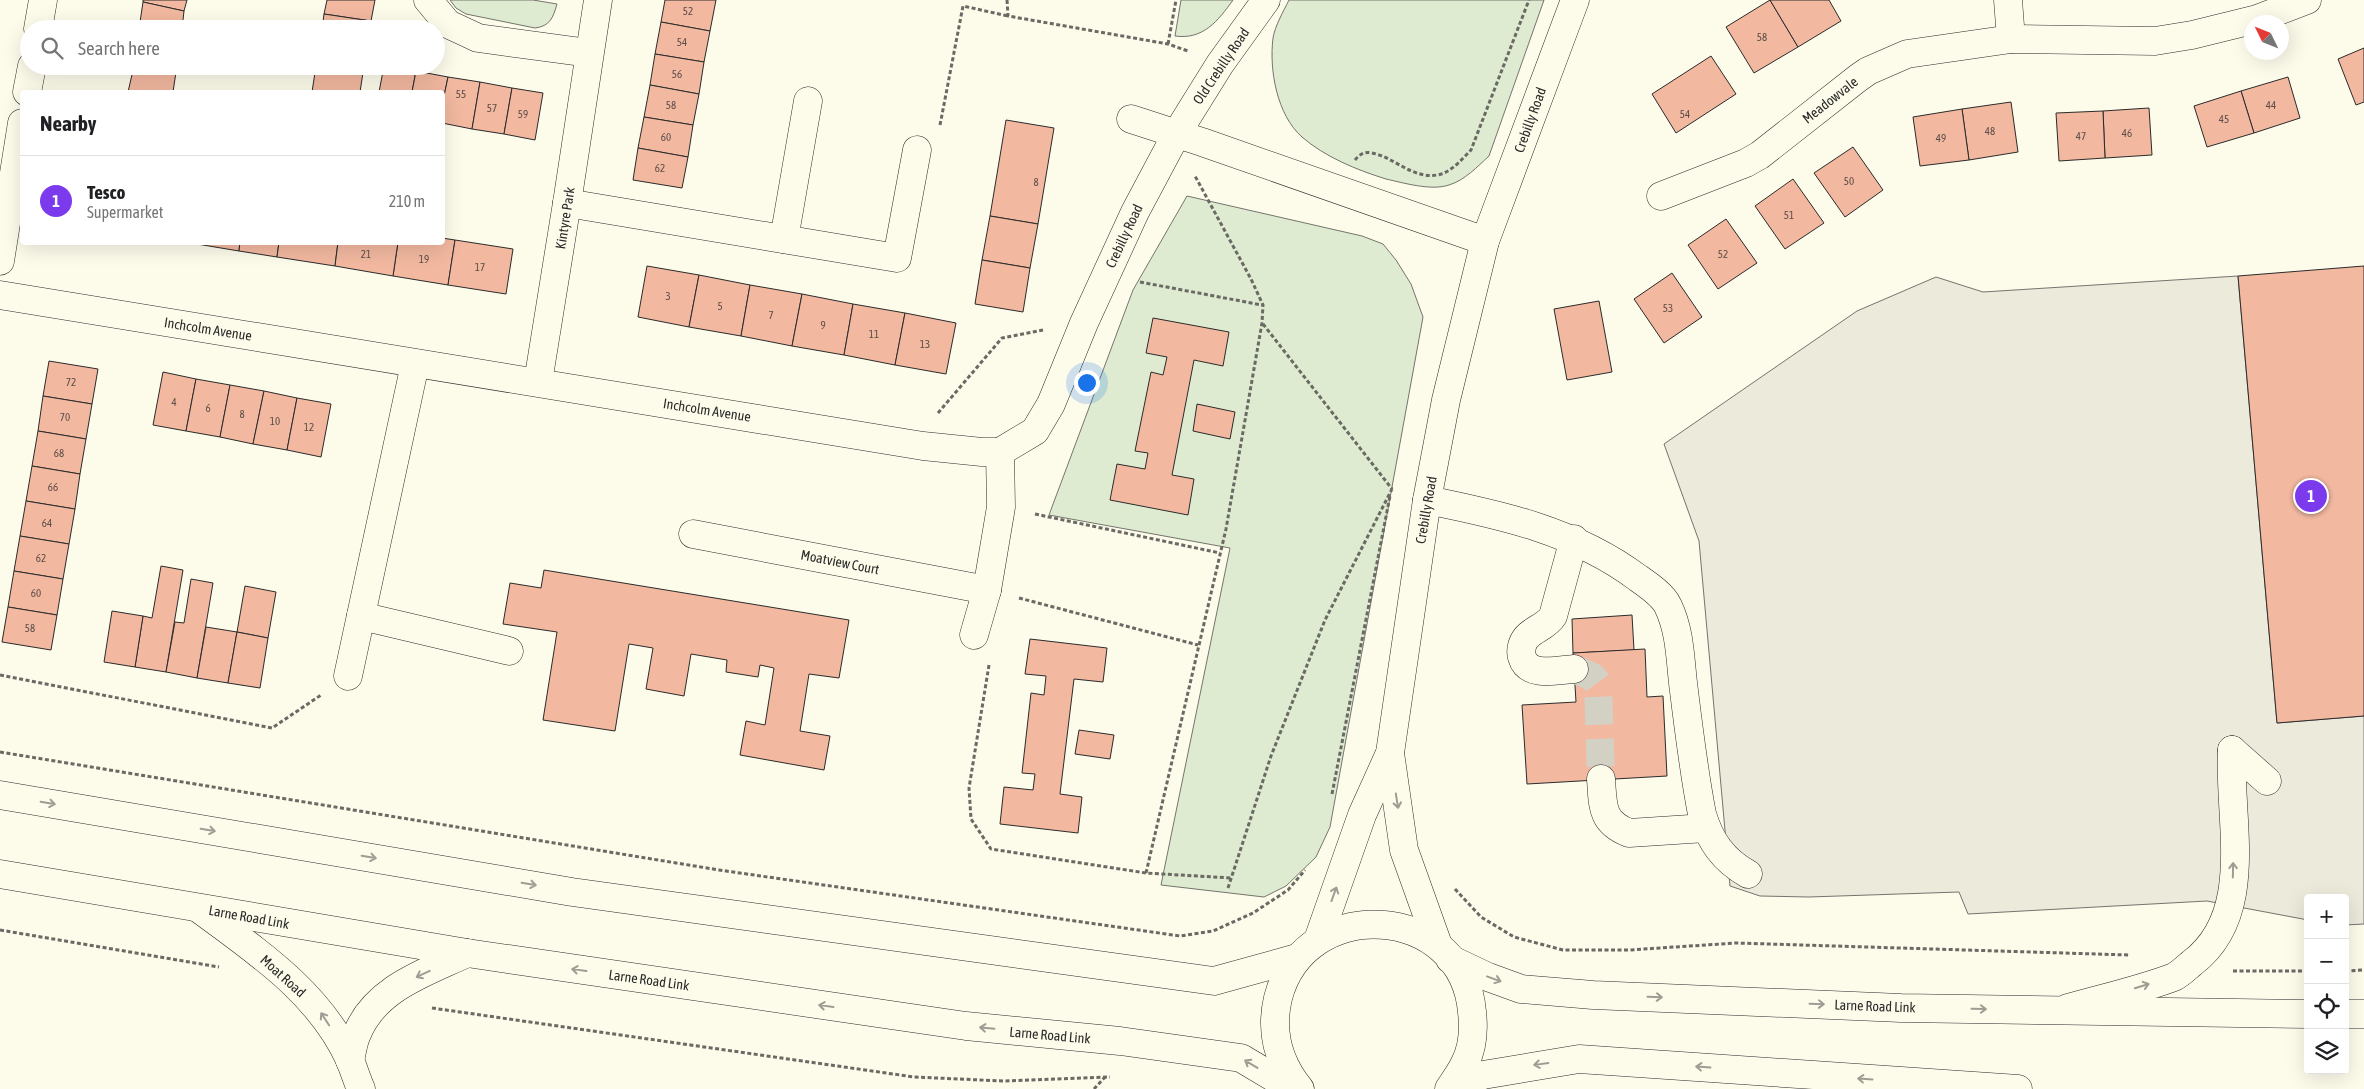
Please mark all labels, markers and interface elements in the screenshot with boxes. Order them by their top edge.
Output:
house number: 52 [683,5,693,17]
north arrow [2244,15,2289,60]
search box [20,20,445,75]
street label: Old Crebilly Road [1190,25,1252,107]
house number: 58 [1757,31,1767,43]
icon: search [38,34,66,62]
house number: 54 [677,36,687,48]
text: Search here [78,37,160,59]
house number: 56 [672,68,682,80]
street label: Meadowvale [1799,73,1861,127]
street label: Crebilly Road [1511,85,1549,155]
house number: 55 [456,88,466,100]
house number: 58 [666,99,676,111]
house number: 44 [2266,99,2276,111]
house number: 57 [487,102,497,114]
house number: 59 [518,108,528,120]
house number: 54 [1680,108,1690,120]
text: Nearby [40,111,96,135]
house number: 45 [2219,113,2229,125]
house number: 48 [1985,125,1995,137]
house number: 46 [2122,127,2132,139]
house number: 47 [2076,130,2086,142]
house number: 60 [661,131,671,143]
house number: 49 [1936,132,1946,144]
house number: 62 [655,162,665,174]
house number: 50 [1844,175,1854,187]
house number: 8 [1033,176,1039,188]
text: Tesco [87,181,126,203]
street label: Kintyre Park [552,186,578,250]
text: 1 [52,192,60,210]
text: 210 m [389,192,425,210]
street label: Crebilly Road [1102,202,1146,270]
text: Supermarket [87,203,163,221]
house number: 51 [1784,209,1794,221]
house number: 21 [361,248,371,260]
house number: 52 [1718,248,1728,260]
house number: 19 [419,253,429,265]
house number: 17 [475,261,485,273]
house number: 3 [665,290,671,302]
house number: 5 [717,300,723,312]
house number: 53 [1663,302,1673,314]
house number: 7 [768,309,774,321]
street label: Inchcolm Avenue [163,314,253,344]
house number: 9 [820,319,826,331]
house number: 11 [869,328,879,340]
house number: 13 [920,338,930,350]
your location [1074,370,1100,396]
house number: 72 [66,376,76,388]
street label: Inchcolm Avenue [662,395,752,425]
house number: 4 [171,396,177,408]
house number: 6 [205,402,211,414]
house number: 8 [239,408,245,420]
house number: 70 [60,411,70,423]
house number: 10 [270,415,280,427]
house number: 12 [304,421,314,433]
house number: 68 [54,447,64,459]
street label: Crebilly Road [1412,475,1440,545]
pin: 1 [2295,477,2327,515]
house number: 66 [48,481,58,493]
house number: 64 [42,517,52,529]
street label: Moatview Court [799,547,881,577]
house number: 62 [36,552,46,564]
house number: 60 [31,587,41,599]
house number: 58 [25,622,35,634]
one-way arrow [1392,792,1402,808]
one-way arrow [40,799,56,809]
one-way arrow [200,826,216,836]
one-way arrow [360,853,376,863]
one-way arrow [2229,862,2238,878]
one-way arrow [520,880,536,890]
one-way arrow [1330,887,1339,902]
map controls [2304,894,2349,1074]
button: + [2304,894,2349,939]
street label: Larne Road Link [208,902,290,932]
button: − [2304,939,2349,984]
street label: Moat Road [257,952,309,1000]
one-way arrow [571,964,587,974]
street label: Larne Road Link [608,966,690,994]
one-way arrow [416,970,431,979]
one-way arrow [1486,975,1501,984]
one-way arrow [2134,980,2150,990]
button: locate [2304,984,2349,1029]
one-way arrow [1646,993,1662,1002]
street label: Larne Road Link [1834,997,1916,1015]
one-way arrow [1808,999,1825,1009]
one-way arrow [819,1001,835,1011]
one-way arrow [1971,1004,1987,1014]
one-way arrow [319,1013,329,1027]
street label: Larne Road Link [1009,1023,1091,1047]
one-way arrow [979,1024,995,1033]
button: layers [2304,1029,2349,1074]
one-way arrow [1245,1059,1259,1069]
one-way arrow [1533,1059,1549,1069]
one-way arrow [1695,1063,1711,1072]
one-way arrow [1857,1074,1873,1083]

